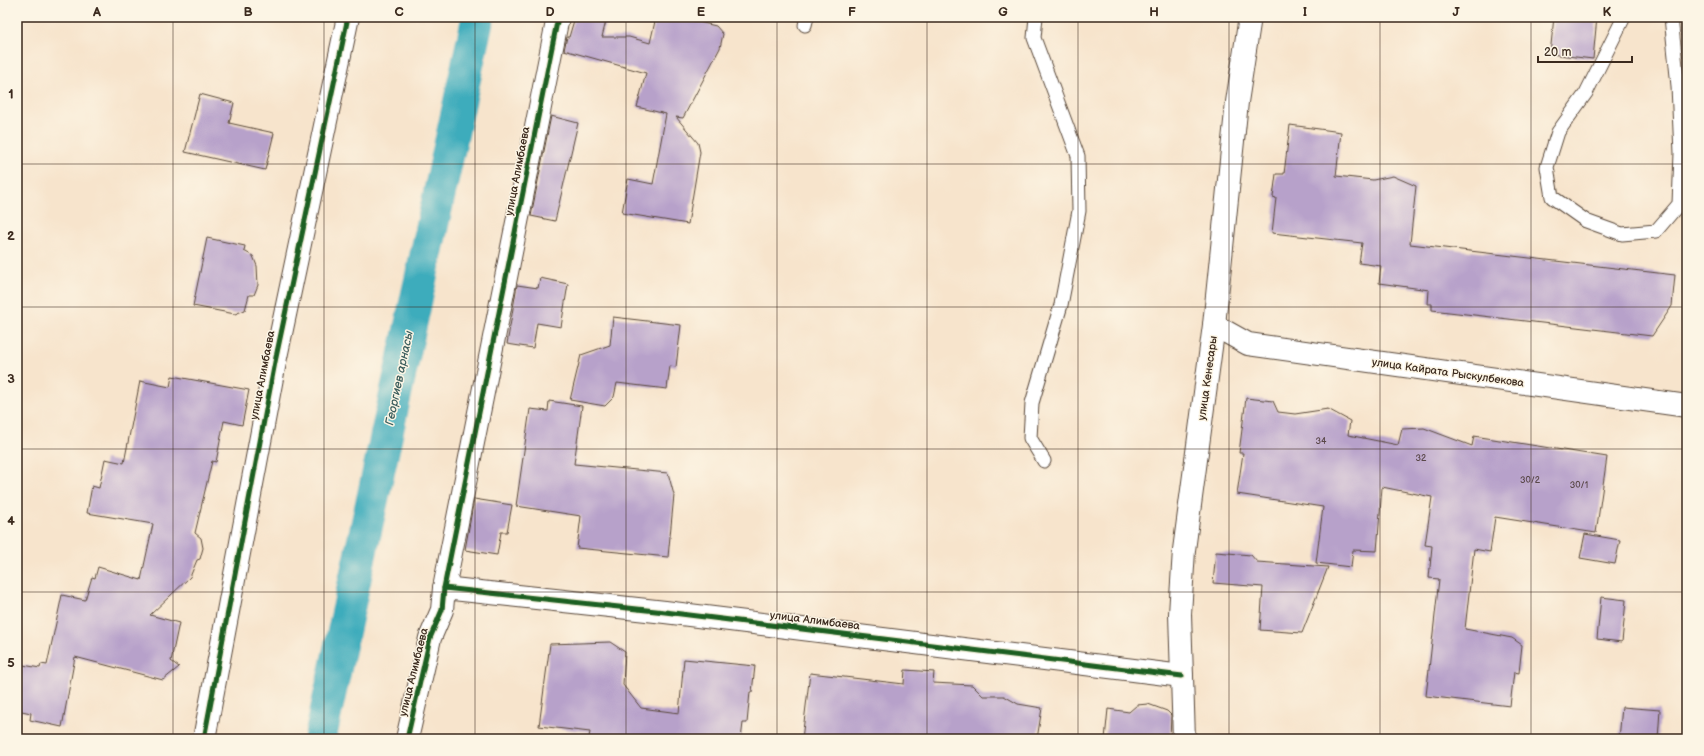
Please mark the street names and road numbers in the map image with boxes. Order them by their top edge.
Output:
street label: улица Алимбаева [502,125,533,217]
street label: улица Алимбаева [247,329,278,421]
street label: улица Кенесары [1195,335,1220,421]
street label: улица Кайрата Рыскулбекова [1371,355,1525,390]
street label: улица Алимбаева [769,609,861,633]
street label: улица Алимбаева [396,626,431,718]

